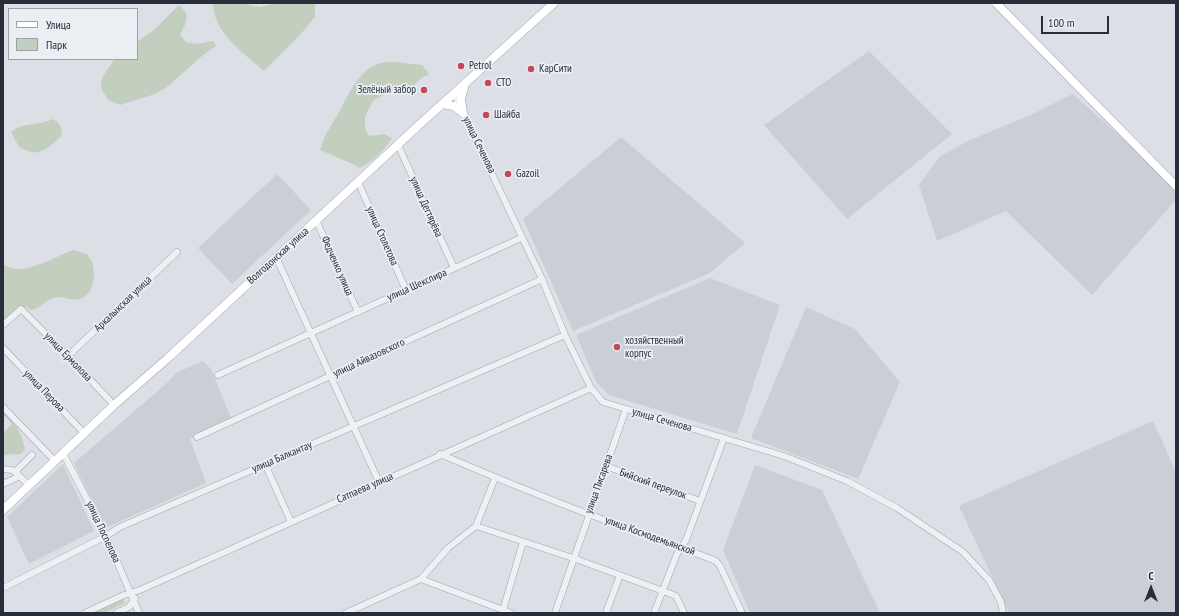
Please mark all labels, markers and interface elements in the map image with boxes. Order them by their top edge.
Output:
legend [8,8,138,60]
scale bar [1043,8,1111,34]
text: 100 m [1048,15,1075,30]
text: Улица [46,17,71,32]
text: Парк [46,37,67,52]
place label: Petrol [469,59,492,73]
marker: Petrol [456,61,466,71]
place label: КарСити [539,62,572,76]
marker: КарСити [526,64,536,74]
place label: СТО [496,76,511,90]
marker: СТО [483,78,493,88]
place label: Зелёный забор [357,83,416,97]
marker: Зелёный забор [419,85,429,95]
place label: Шайба [494,108,520,122]
marker: Шайба [481,110,491,120]
street label: улица Сеченова [460,115,498,175]
place label: Gazoil [516,167,539,181]
marker: Gazoil [503,169,513,179]
street label: улица Дегтярёва [407,175,445,239]
street label: улица Столетова [363,204,401,268]
street label: Волгодонская улица [244,225,312,287]
street label: Федченко улица [318,234,356,298]
street label: улица Шекспира [385,266,449,304]
street label: Аркалыкская улица [91,273,155,335]
street label: улица Ермолова [41,330,95,384]
place label: хозяйственный корпус [625,334,684,360]
street label: улица Айвазовского [331,336,407,380]
marker: хозяйственный корпус [612,342,622,352]
street label: улица Перова [21,367,67,415]
street label: улица Сеченова [631,405,693,435]
street label: улица Балкантау [250,438,314,476]
street label: улица Писарева [582,453,616,515]
street label: Бийский переулок [618,466,688,502]
street label: Сатпаева улица [335,470,395,506]
street label: улица Поспелова [83,499,123,565]
street label: улица Космодемьянской [603,514,697,558]
north arrow [1131,568,1171,608]
text: С [1148,569,1154,583]

